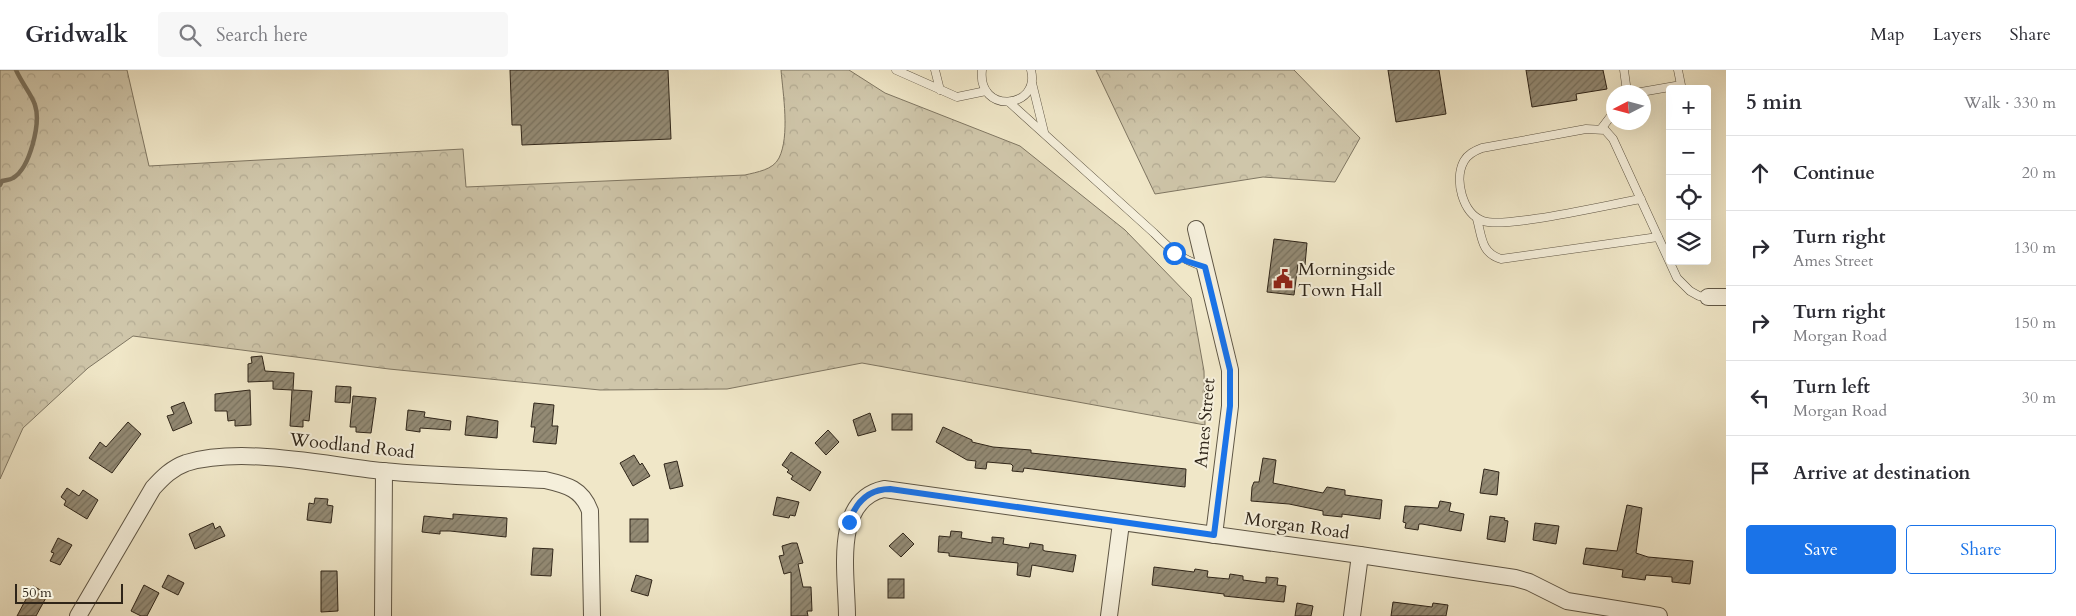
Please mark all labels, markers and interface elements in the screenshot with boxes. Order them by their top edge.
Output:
search box [158,12,508,57]
text: Gridwalk [25,18,128,51]
icon: search [176,21,204,49]
text: Search here [216,22,308,48]
text: Map [1870,22,1905,47]
text: Layers [1933,22,1982,47]
text: Share [2010,22,2051,47]
north arrow [1606,85,1651,130]
map controls [1666,85,1711,265]
button: + [1666,85,1711,130]
text: 5 min [1746,88,1802,117]
text: Walk · 330 m [1964,92,2056,114]
button: − [1666,130,1711,175]
icon: ahead [1746,159,1774,187]
text: Continue [1793,160,1875,186]
text: 20 m [2022,162,2056,184]
button: locate [1666,175,1711,220]
button: layers [1666,220,1711,265]
text: Turn right [1793,224,1885,250]
icon: right [1746,234,1774,262]
text: 130 m [2014,237,2056,259]
route start [1163,242,1186,265]
text: Ames Street [1793,250,1873,272]
place label: Morningside Town Hall [1298,257,1396,303]
public building icon: Morningside Town Hall [1272,268,1294,290]
text: Turn right [1793,299,1885,325]
icon: right [1746,309,1774,337]
text: 150 m [2014,312,2056,334]
text: Morgan Road [1793,325,1887,347]
text: Turn left [1793,374,1870,400]
street label: Ames Street [1189,377,1221,469]
icon: left [1746,384,1774,412]
text: 30 m [2022,387,2056,409]
text: Morgan Road [1793,400,1887,422]
street label: Woodland Road [287,427,416,465]
icon: arrive [1746,459,1774,487]
text: Arrive at destination [1793,460,1970,486]
street label: Morgan Road [1243,506,1352,546]
route end [838,511,861,534]
button: Save [1746,525,1896,574]
button: Share [1906,525,2056,574]
scale bar [15,581,122,604]
text: 50 m [22,583,52,602]

